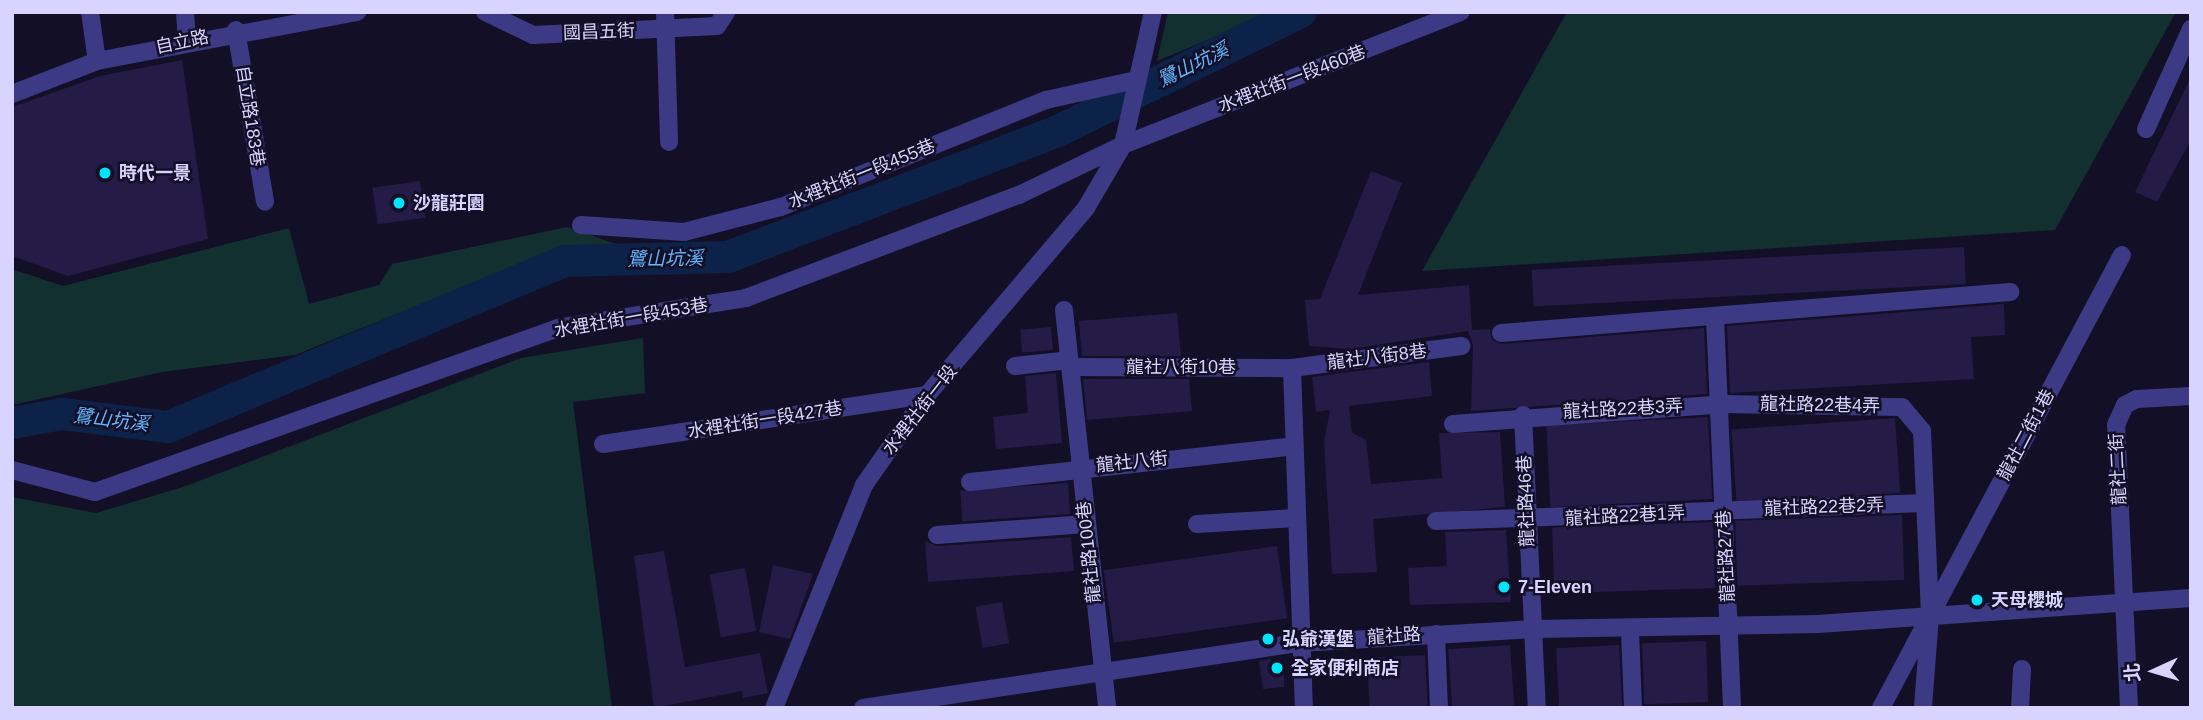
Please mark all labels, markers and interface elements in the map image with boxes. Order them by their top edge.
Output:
street label: 國昌五街 [563,20,635,44]
street label: 自立路 [153,26,211,58]
water label: 鷺山坑溪 [1154,38,1232,92]
street label: 水裡社街一段460巷 [1215,41,1369,117]
street label: 自立路183巷 [231,64,269,168]
street label: 水裡社街一段455巷 [786,135,938,213]
place label: 時代一景 [119,162,191,184]
marker: 時代一景 [97,165,113,181]
place label: 沙龍莊園 [413,192,485,214]
marker: 沙龍莊園 [391,195,407,211]
water label: 鷺山坑溪 [627,247,703,271]
street label: 水裡社街一段453巷 [552,294,710,342]
street label: 龍社八街8巷 [1326,340,1428,374]
street label: 龍社八街10巷 [1126,356,1236,378]
street label: 水裡社街一段 [878,361,962,459]
street label: 龍社二街1巷 [1993,386,2059,484]
street label: 龍社路22巷4弄 [1760,393,1880,417]
street label: 龍社路22巷3弄 [1563,395,1683,423]
street label: 水裡社街一段427巷 [686,397,844,443]
water label: 鷺山坑溪 [72,404,150,436]
street label: 龍社二街 [2105,432,2131,506]
street label: 龍社八街 [1095,447,1169,477]
street label: 龍社路46巷 [1514,455,1538,547]
street label: 龍社路22巷2弄 [1764,494,1884,520]
street label: 龍社路100巷 [1073,500,1105,604]
street label: 龍社路22巷1弄 [1565,502,1685,530]
street label: 龍社路27巷 [1713,509,1739,603]
place label: 7-Eleven [1518,576,1592,598]
marker: 7-Eleven [1496,579,1512,595]
place label: 天母櫻城 [1991,589,2063,611]
marker: 天母櫻城 [1969,592,1985,608]
street label: 龍社路 [1366,623,1422,649]
place label: 弘爺漢堡 [1282,628,1354,650]
marker: 弘爺漢堡 [1260,631,1276,647]
north arrow [2119,636,2189,706]
place label: 全家便利商店 [1291,657,1399,679]
marker: 全家便利商店 [1269,660,1285,676]
text: 北 [2121,662,2144,683]

